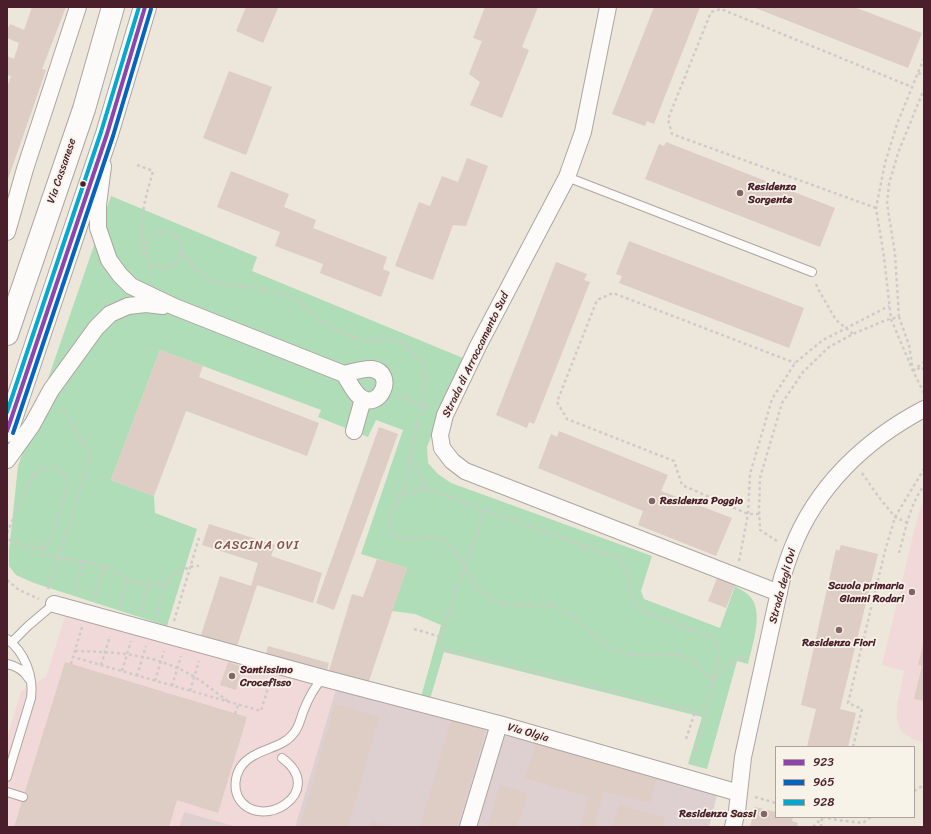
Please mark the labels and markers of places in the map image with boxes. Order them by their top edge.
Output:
unlabelled marker [78,179,88,189]
place label: Residenza Sorgente [748,180,796,206]
marker: Residenza Sorgente [735,188,745,198]
place label: Residenza Poggio [660,494,743,508]
marker: Residenza Poggio [647,496,657,506]
place label: Scuola primaria Gianni Rodari [828,579,904,605]
marker: Scuola primaria Gianni Rodari [907,587,917,597]
marker: Residenza Fiori [834,625,844,635]
place label: Residenza Fiori [802,636,876,650]
place label: Santissimo Crocefisso [240,663,293,689]
marker: Santissimo Crocefisso [227,671,237,681]
place label: Residenza Sassi [679,807,756,821]
marker: Residenza Sassi [759,809,769,819]

